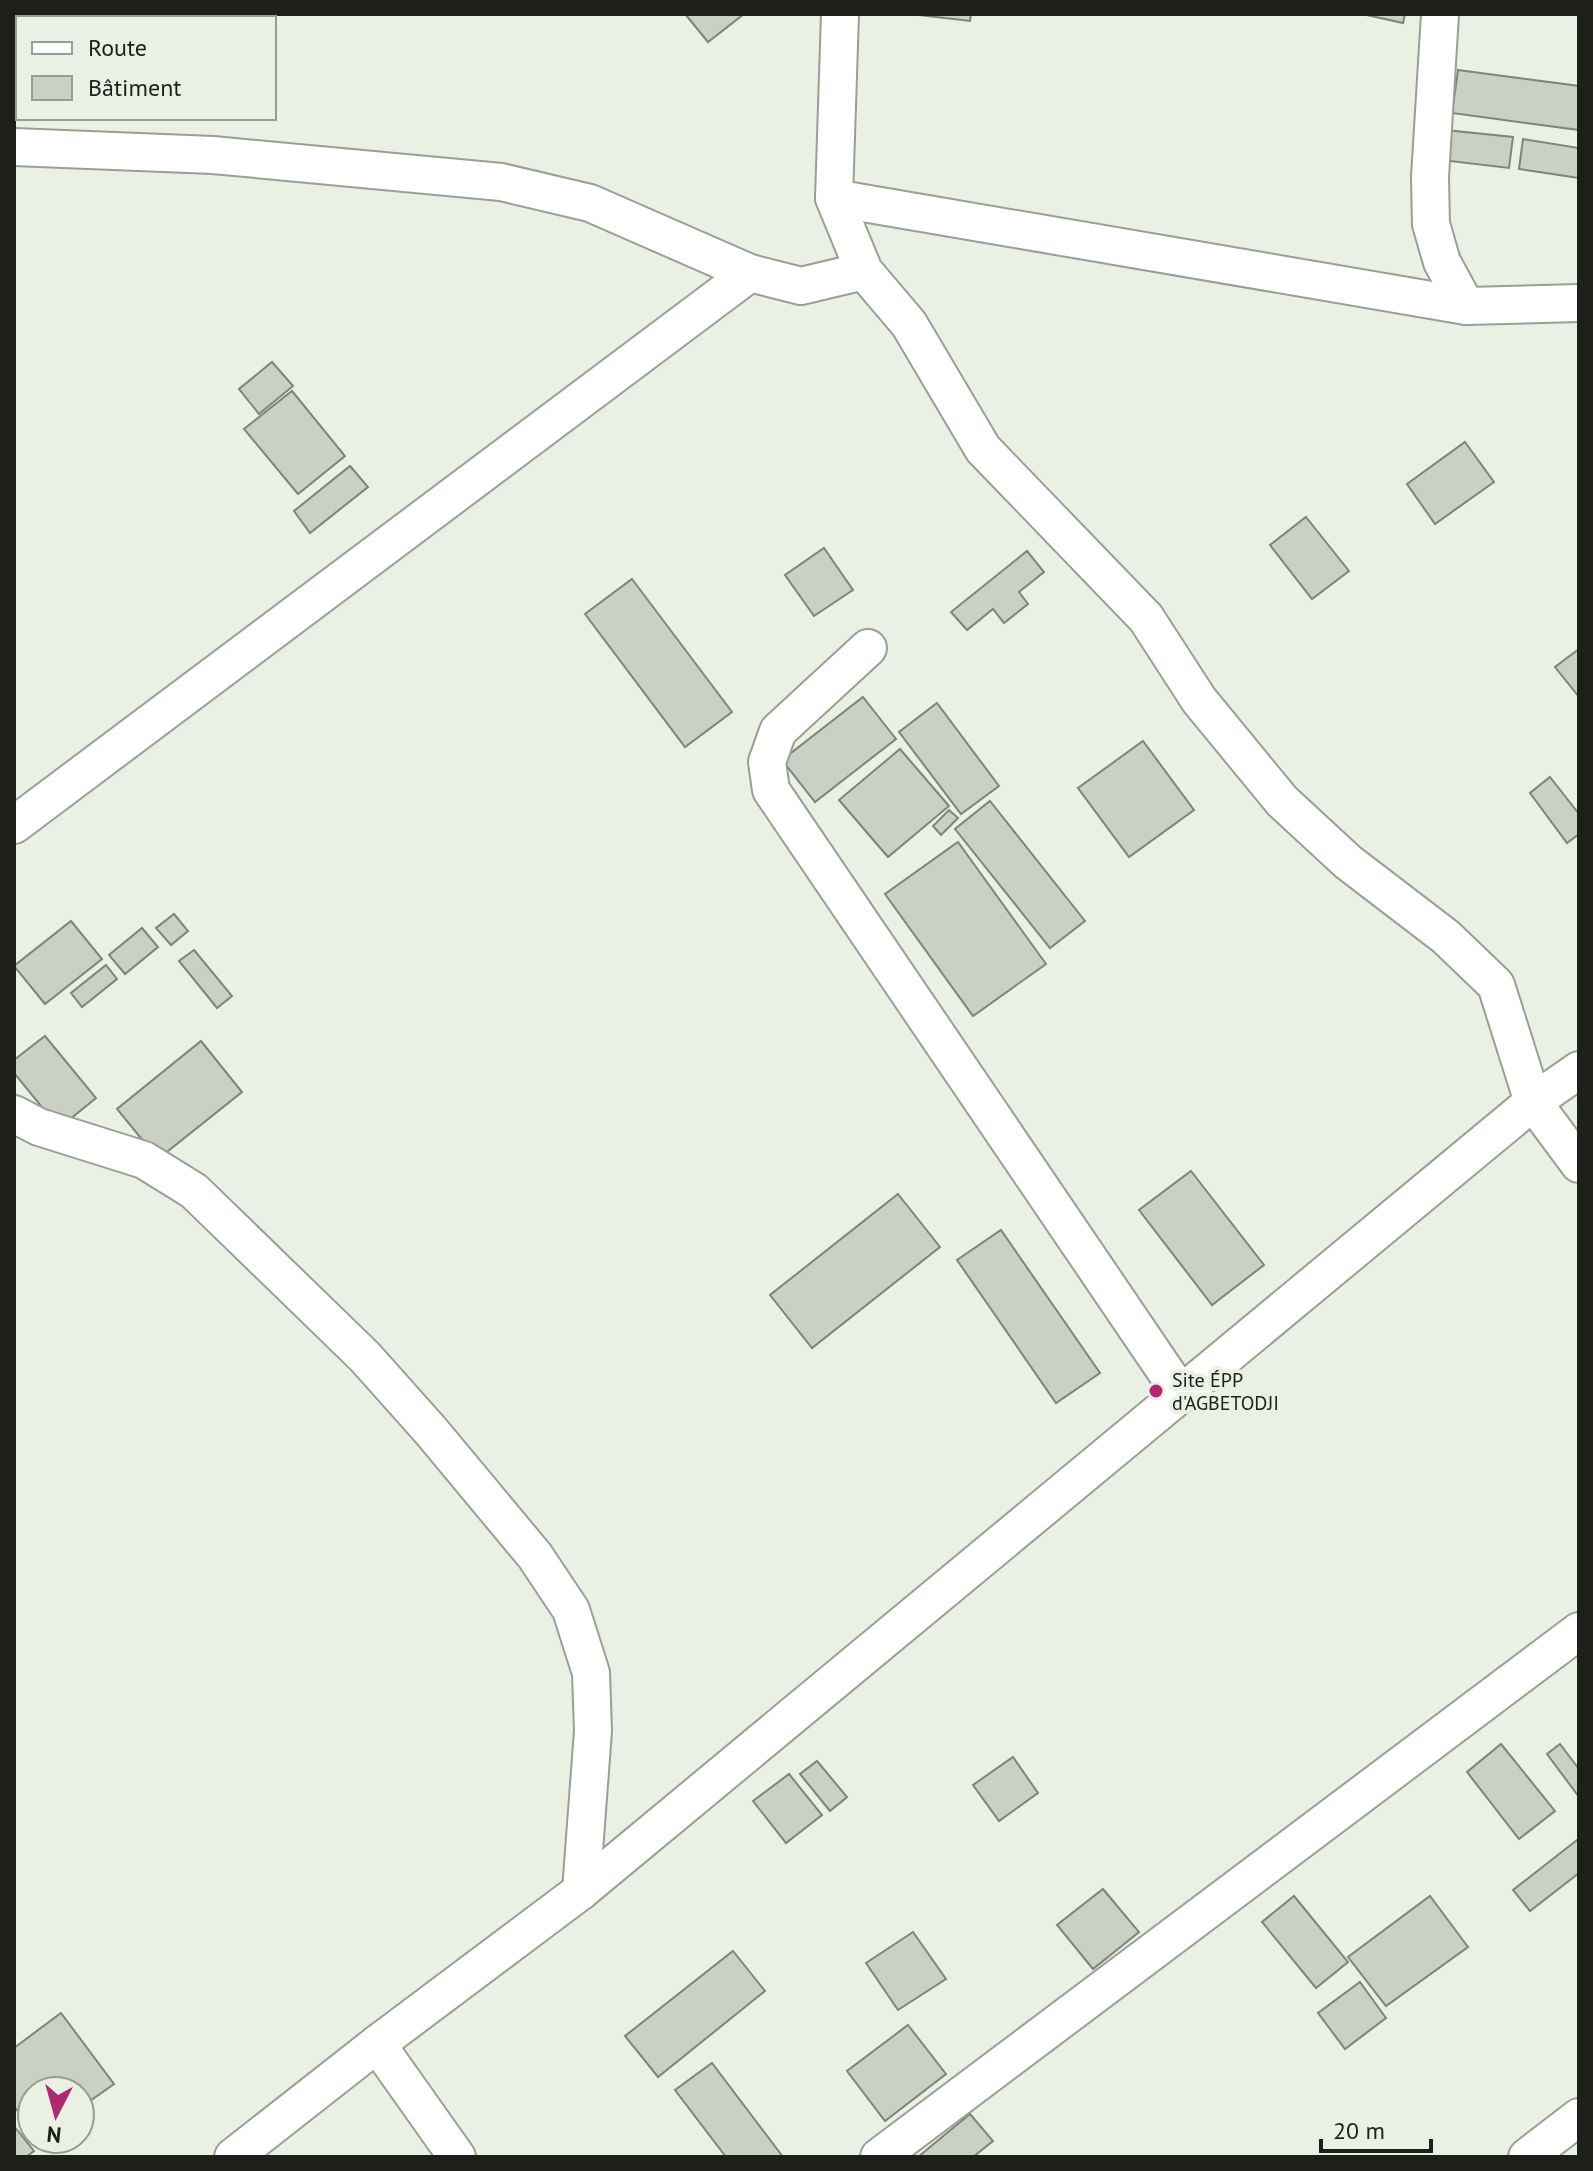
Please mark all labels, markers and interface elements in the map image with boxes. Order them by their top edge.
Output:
legend [16,16,276,120]
text: Route [88,32,147,63]
text: Bâtiment [88,72,181,103]
place label: Site ÉPP d'AGBETODJI [1172,1367,1279,1416]
marker: Site ÉPP d'AGBETODJI [1147,1382,1165,1400]
north arrow [16,2075,96,2155]
scale bar [1321,2103,1431,2153]
text: 20 m [1333,2115,1385,2146]
text: N [45,2120,63,2150]

